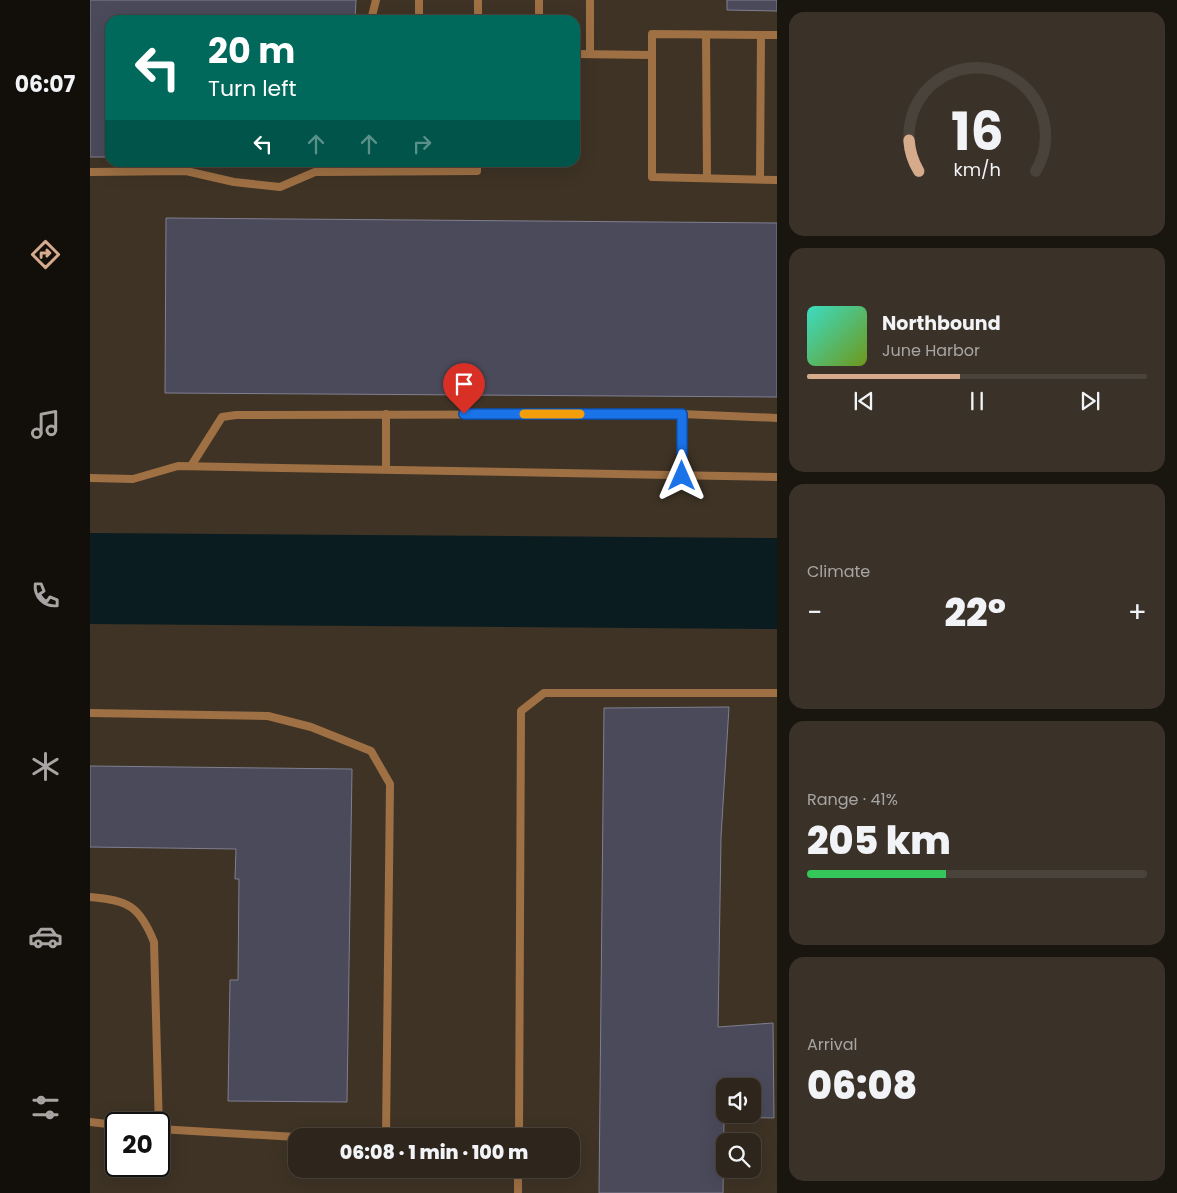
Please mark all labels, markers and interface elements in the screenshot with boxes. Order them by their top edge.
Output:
text: 20 m [208,26,295,75]
icon: left [125,35,190,100]
text: 06:07 [15,69,75,100]
text: Turn left [208,73,296,104]
text: 16 [951,95,1003,168]
icon: left [249,130,277,158]
icon: ahead [302,130,330,158]
icon: ahead [355,130,383,158]
icon: right [408,130,436,158]
text: km/h [953,157,1001,182]
icon: directions [28,237,63,272]
text: Northbound [882,310,1001,337]
text: June Harbor [882,339,980,362]
pin [443,363,485,414]
icon: arrive [450,370,478,398]
icon: previous [850,387,878,415]
icon: pause [963,387,991,415]
icon: next [1076,387,1104,415]
icon: music [28,407,63,442]
position arrow [655,449,707,501]
text: Climate [807,560,870,583]
icon: phone [28,578,63,613]
text: 22° [944,586,1006,639]
text: − [807,593,822,632]
text: + [1128,593,1147,632]
icon: climate [28,749,63,784]
text: Range · 41% [807,788,898,811]
text: 205 km [807,814,951,867]
icon: car [28,919,63,954]
text: Arrival [807,1033,857,1056]
text: 06:08 [807,1059,917,1112]
map controls [716,1078,761,1178]
button: sound [716,1078,761,1123]
icon: filters [28,1090,63,1125]
speed limit sign: 20 [105,1112,170,1177]
button: search [716,1133,761,1178]
text: 06:08 · 1 min · 100 m [340,1139,528,1166]

